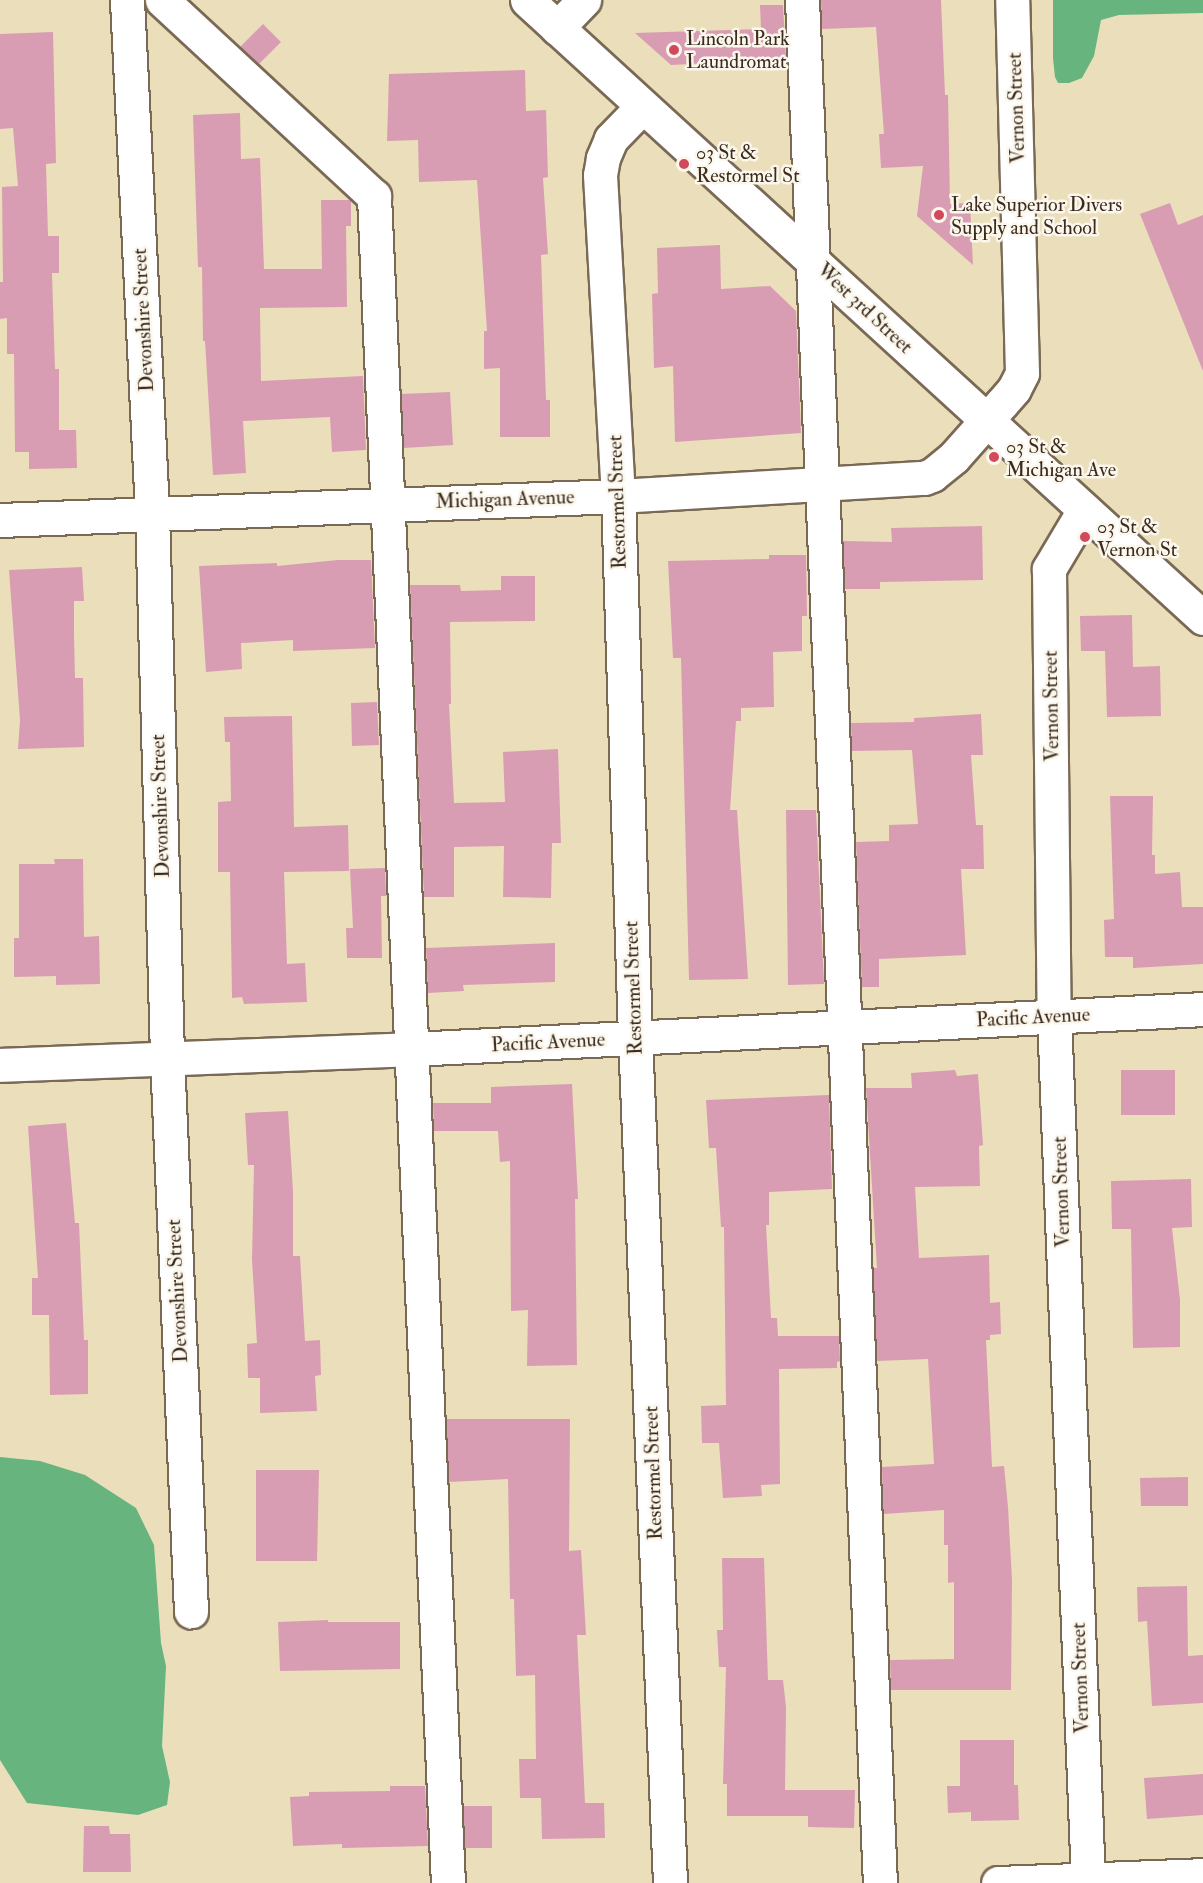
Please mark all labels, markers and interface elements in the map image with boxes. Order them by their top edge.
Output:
place label: Lincoln Park Laundromat [686,27,790,74]
marker: Lincoln Park Laundromat [667,43,681,57]
street label: Vernon Street [1002,52,1030,164]
place label: 03 St & Restormel St [696,140,800,187]
marker: 03 St & Restormel St [677,157,691,171]
place label: Lake Superior Divers Supply and School [951,192,1122,239]
marker: Lake Superior Divers Supply and School [932,208,946,222]
street label: Devonshire Street [127,248,159,392]
street label: West 3rd Street [812,258,918,358]
place label: 03 St & Michigan Ave [1006,434,1116,481]
street label: Restormel Street [603,435,631,569]
marker: 03 St & Michigan Ave [987,450,1001,464]
street label: Michigan Avenue [435,485,575,513]
place label: 03 St & Vernon St [1097,514,1177,561]
marker: 03 St & Vernon St [1078,530,1092,544]
street label: Vernon Street [1038,650,1064,762]
street label: Devonshire Street [145,734,175,878]
street label: Restormel Street [619,921,647,1055]
street label: Pacific Avenue [975,1002,1091,1032]
street label: Pacific Avenue [490,1027,606,1057]
street label: Vernon Street [1047,1136,1075,1248]
street label: Devonshire Street [161,1219,193,1363]
street label: Restormel Street [639,1406,667,1540]
street label: Vernon Street [1066,1622,1094,1734]

